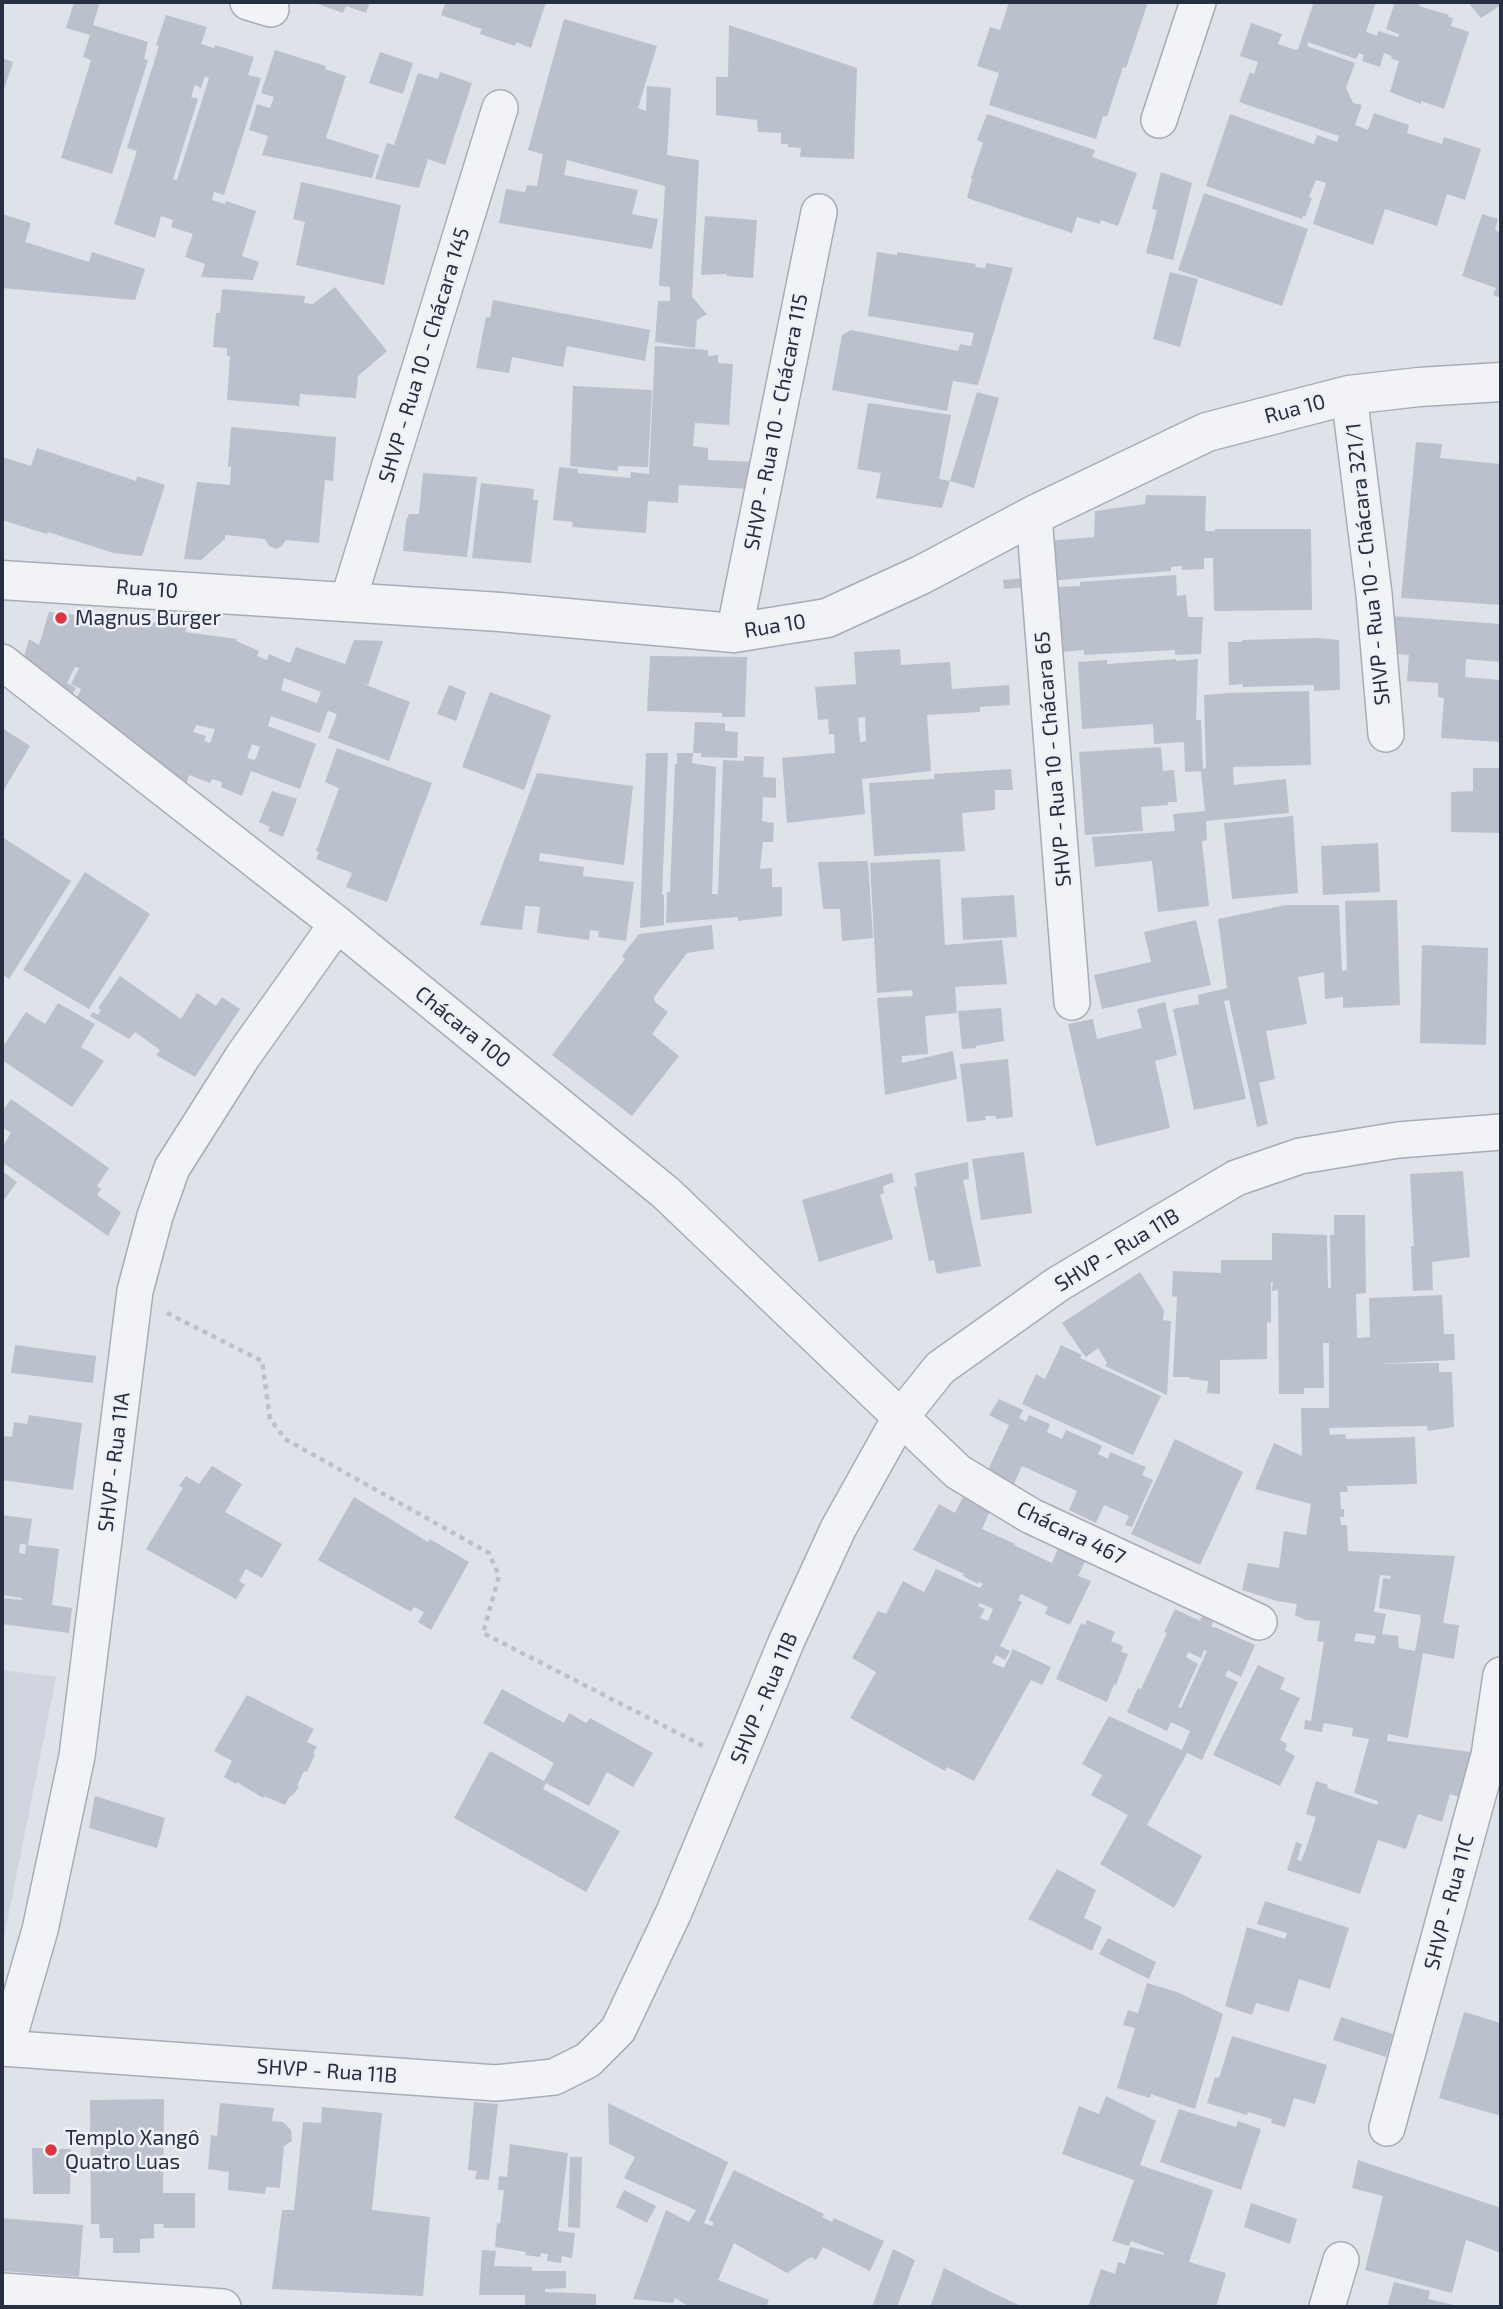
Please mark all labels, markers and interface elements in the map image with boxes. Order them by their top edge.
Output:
street label: SHVP - Rua 10 - Chácara 145 [373,224,475,486]
street label: SHVP - Rua 10 - Chácara 115 [739,292,813,552]
street label: Rua 10 [1262,389,1328,429]
street label: SHVP - Rua 10 - Chácara 321/1 [1341,421,1395,707]
street label: Rua 10 [115,574,179,604]
place label: Magnus Burger [75,605,221,631]
street label: Rua 10 [742,609,808,643]
marker: Magnus Burger [53,610,69,626]
street label: SHVP - Rua 10 - Chácara 65 [1029,630,1077,888]
street label: Chácara 100 [410,981,516,1073]
street label: SHVP - Rua 11B [1050,1203,1184,1297]
street label: SHVP - Rua 11A [93,1391,135,1533]
street label: Chácara 467 [1013,1496,1129,1570]
street label: SHVP - Rua 11B [725,1628,803,1768]
street label: SHVP - Rua 11C [1419,1831,1479,1973]
street label: SHVP - Rua 11B [256,2054,398,2088]
place label: Templo Xangô Quatro Luas [65,2125,200,2175]
marker: Templo Xangô Quatro Luas [43,2142,59,2158]

